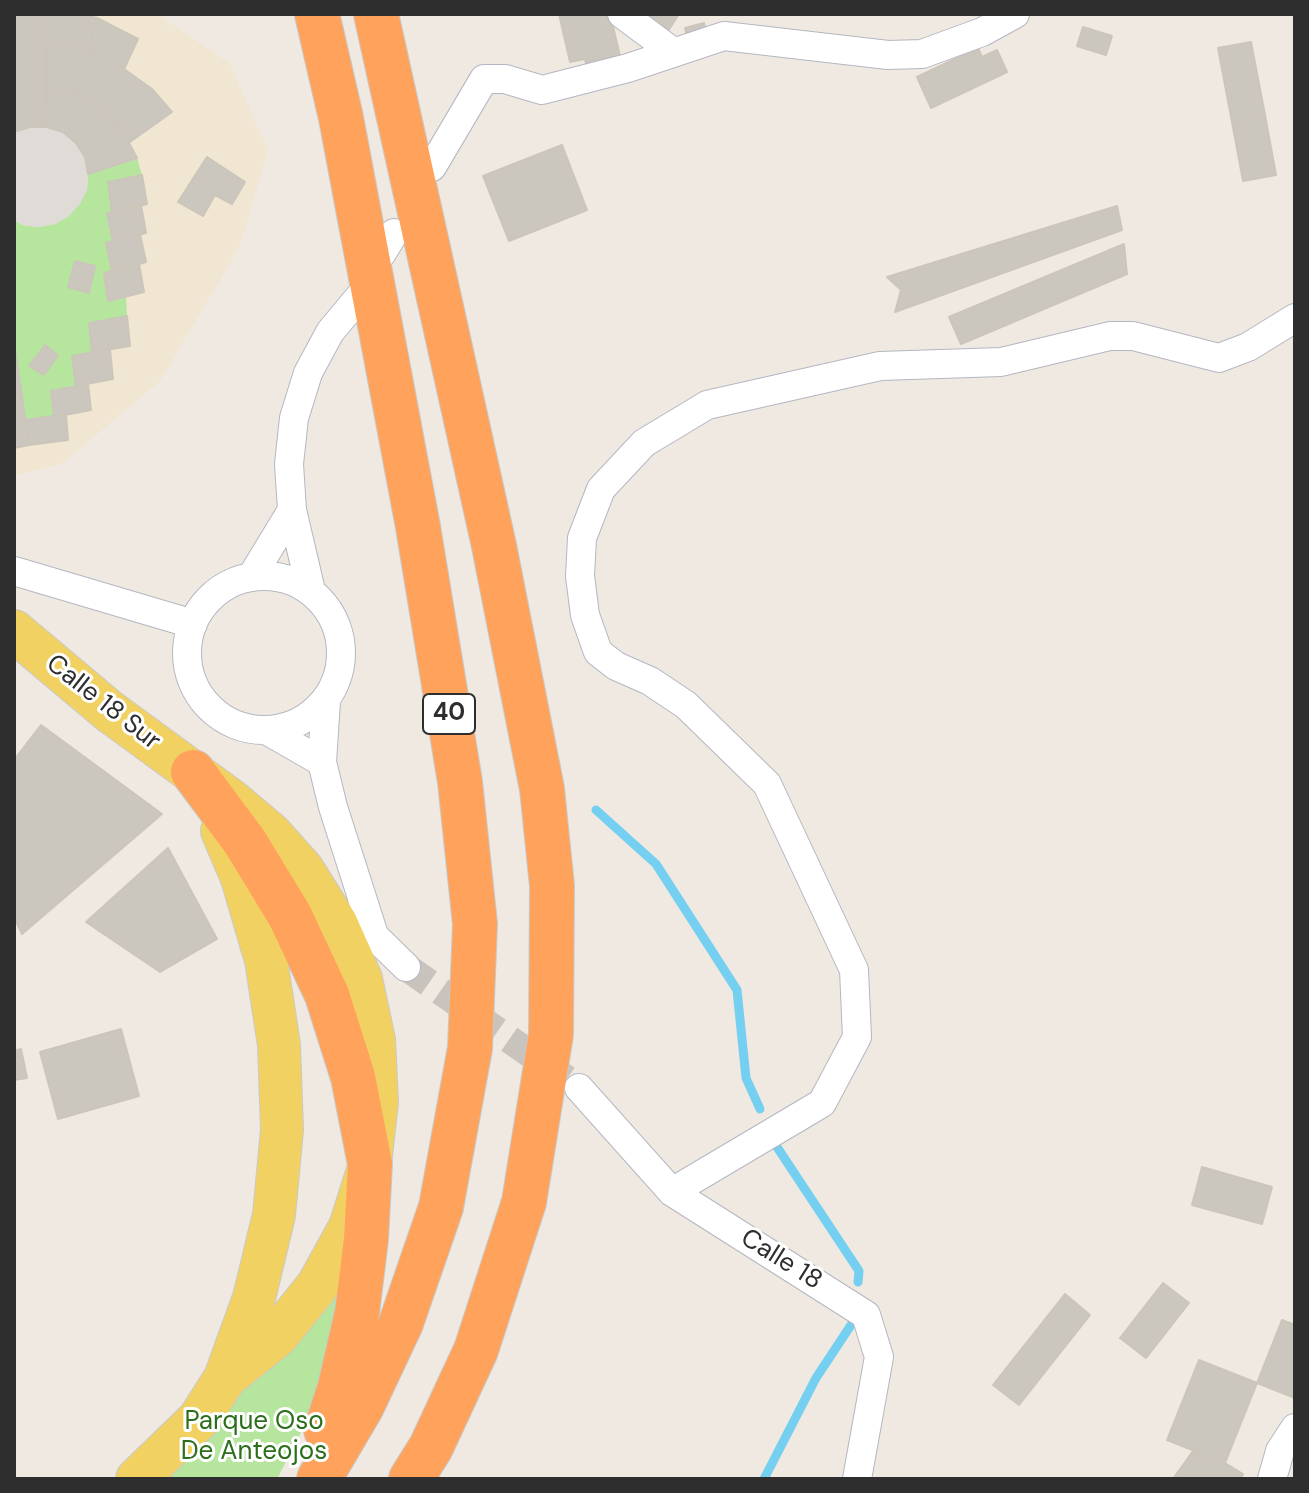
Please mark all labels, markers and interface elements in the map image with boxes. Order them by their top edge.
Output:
street label: Calle 18 Sur [40,649,166,757]
road number: 40 [423,694,475,734]
street label: Calle 18 [735,1223,827,1297]
park label: Parque Oso De Anteojos [181,1406,327,1468]

